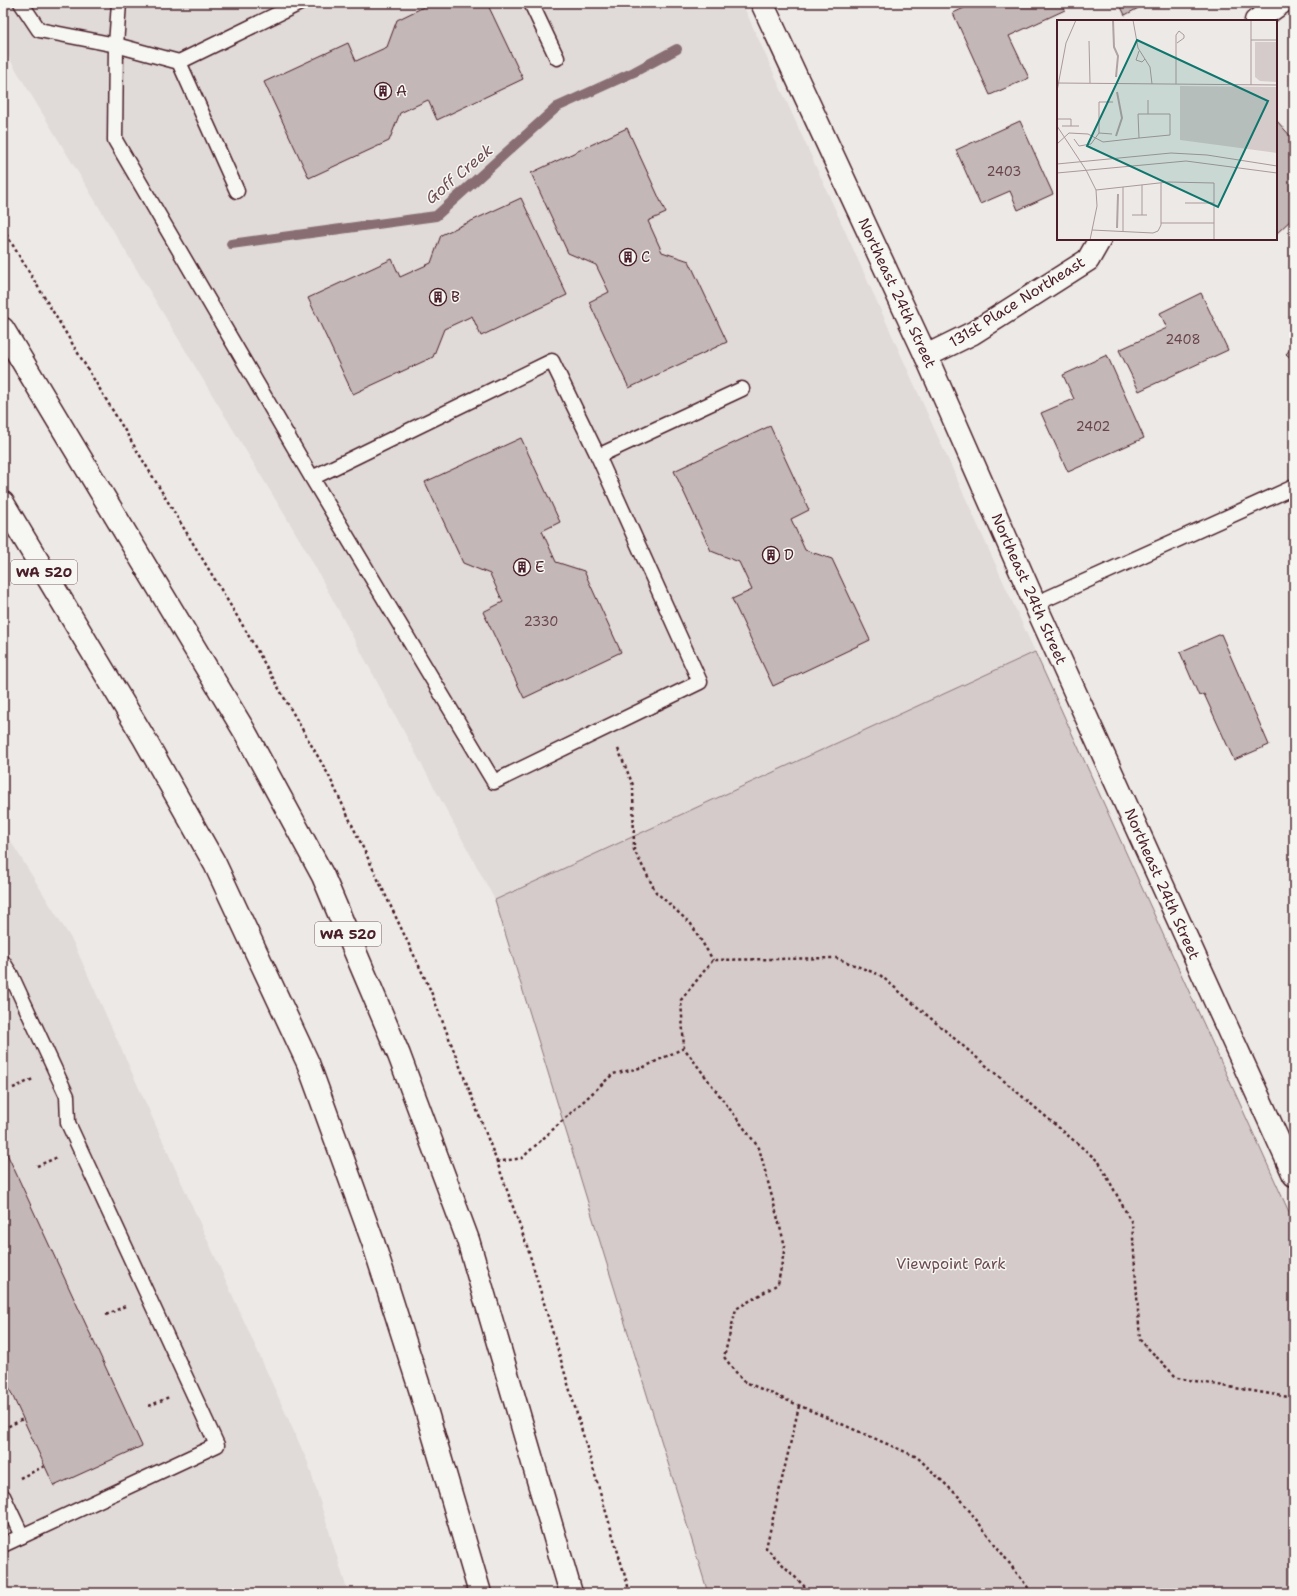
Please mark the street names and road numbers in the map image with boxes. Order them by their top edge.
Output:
street label: Northeast 24th Street [853,215,941,371]
street label: 131st Place Northeast [945,252,1089,352]
street label: Northeast 24th Street [987,510,1071,668]
road number: WA 520 [11,560,77,584]
street label: Northeast 24th Street [1120,805,1204,963]
road number: WA 520 [315,922,381,946]

